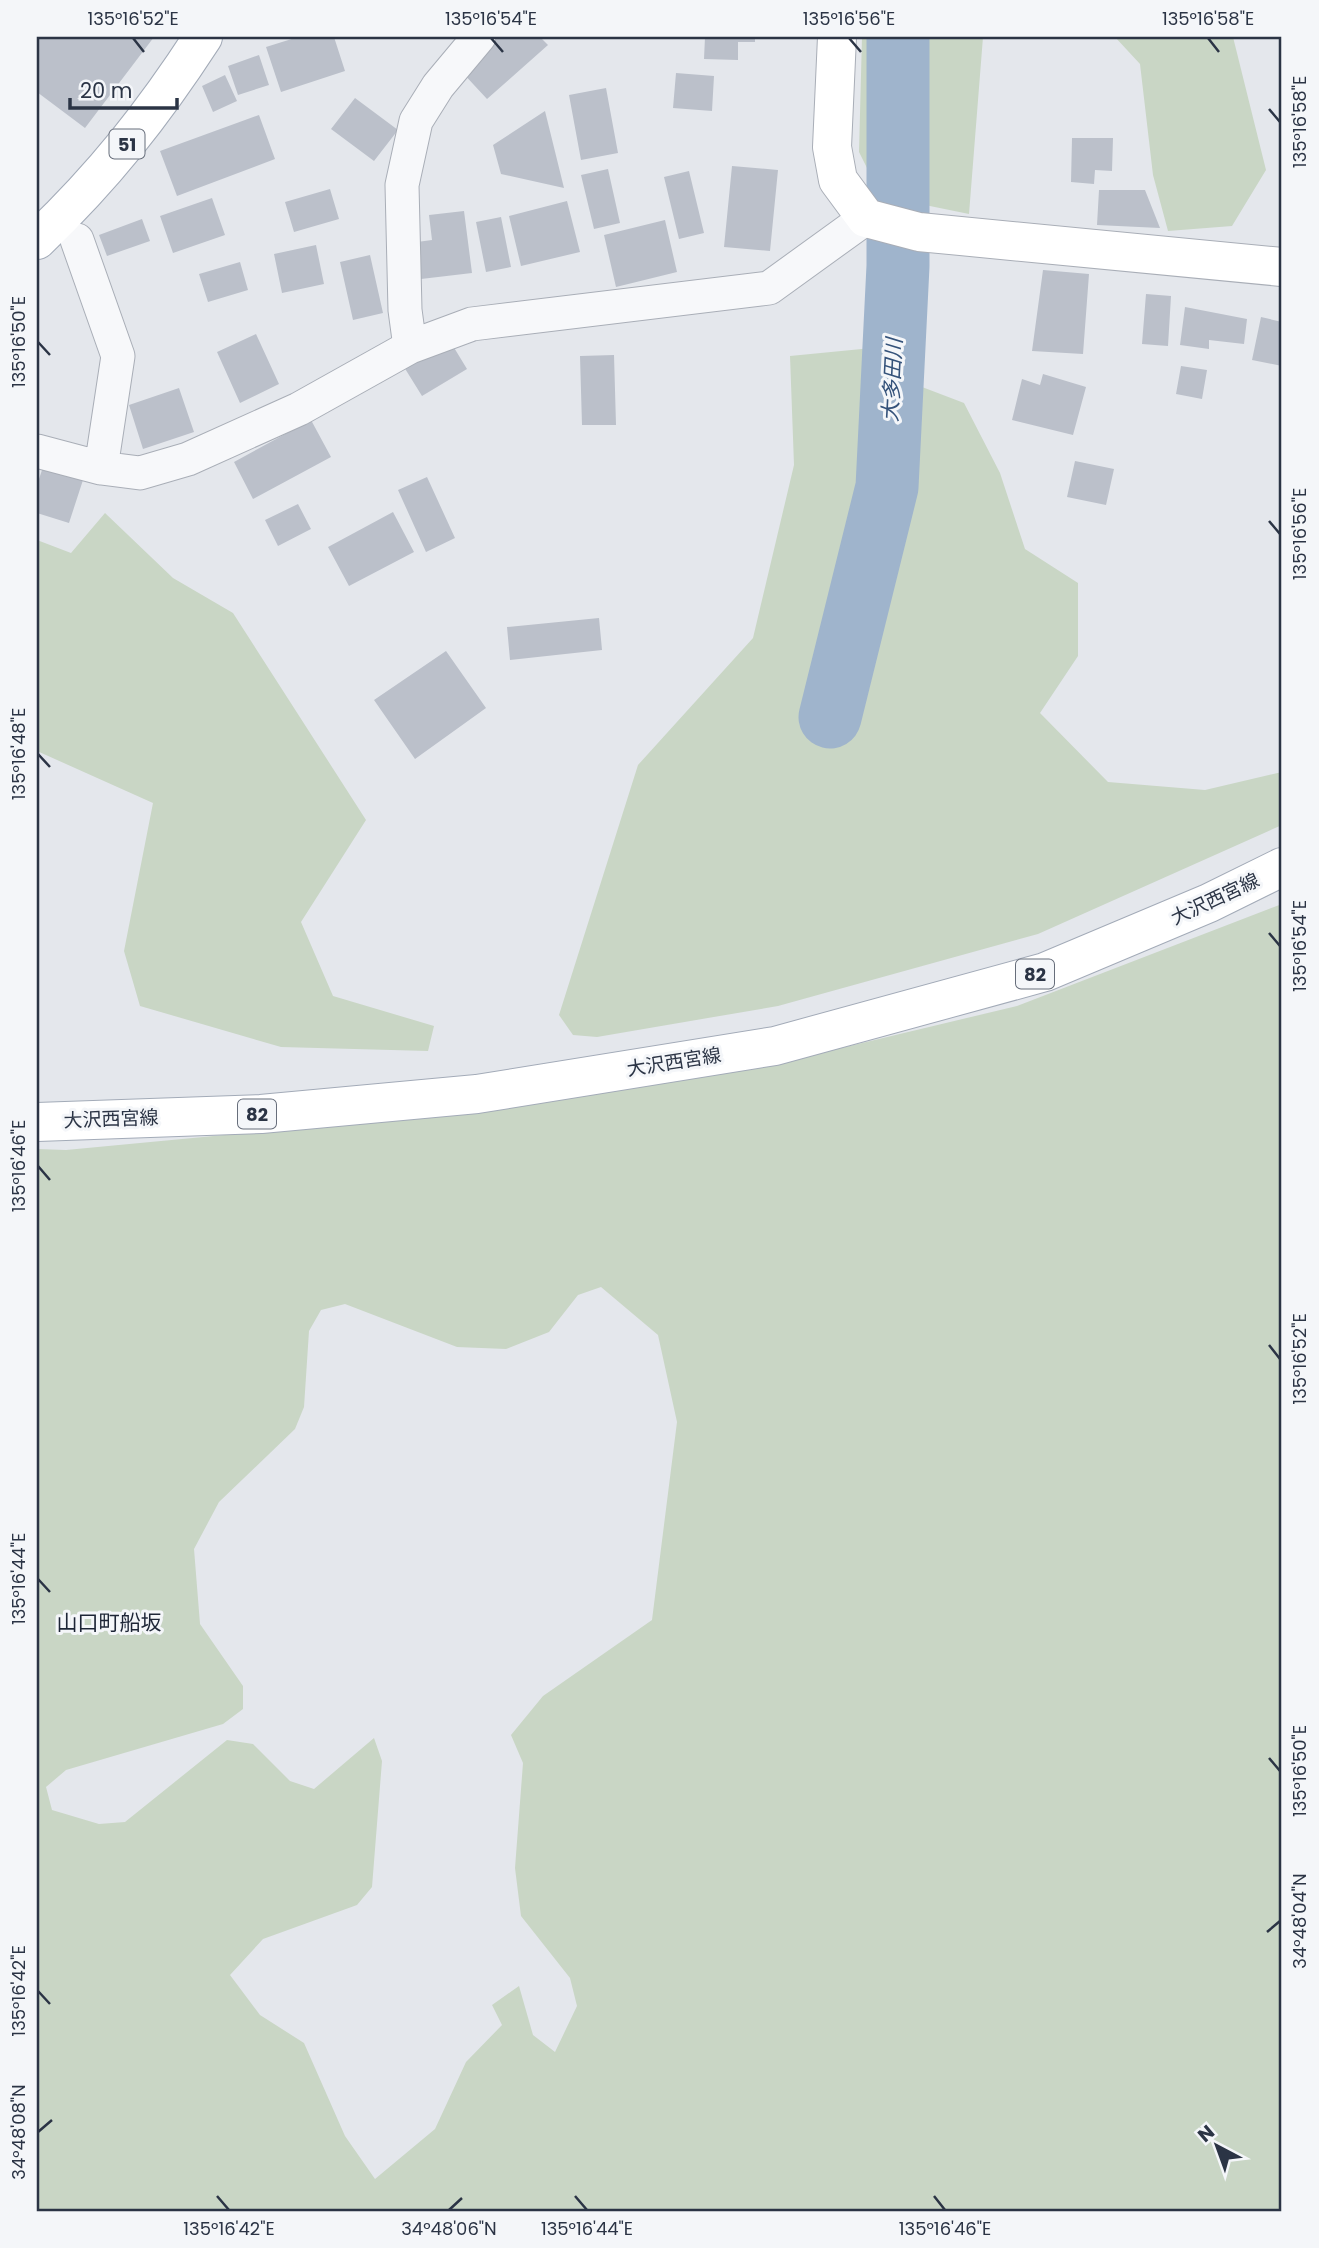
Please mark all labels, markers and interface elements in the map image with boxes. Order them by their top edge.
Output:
text: 135°16'52"E [87,6,179,31]
text: 135°16'54"E [445,6,537,31]
text: 135°16'56"E [803,6,895,31]
text: 135°16'58"E [1162,6,1254,31]
scale bar [70,66,177,110]
text: 20 m [80,76,133,105]
text: 135°16'58"E [1287,76,1312,168]
road number: 51 [110,130,144,159]
text: 135°16'50"E [6,296,31,388]
water label: 大多田川 [875,335,909,423]
text: 135°16'56"E [1287,488,1312,580]
text: 135°16'48"E [6,708,31,800]
street label: 大沢西宮線 [1166,867,1264,931]
text: 135°16'54"E [1287,900,1312,992]
road number: 82 [1016,959,1054,988]
street label: 大沢西宮線 [625,1041,723,1083]
road number: 82 [238,1100,276,1128]
street label: 大沢西宮線 [63,1104,159,1134]
text: 135°16'46"E [6,1120,31,1212]
text: 135°16'52"E [1287,1313,1312,1405]
text: 135°16'44"E [6,1533,31,1625]
district label: 山口町船坂 [57,1608,162,1637]
text: 135°16'50"E [1287,1725,1312,1817]
text: 34°48'04"N [1287,1873,1312,1969]
text: 135°16'42"E [6,1945,31,2037]
text: 34°48'08"N [6,2084,31,2180]
north arrow [1182,2112,1252,2182]
text: N [1192,2119,1220,2148]
text: 135°16'42"E [183,2216,275,2241]
text: 34°48'06"N [401,2216,497,2241]
text: 135°16'44"E [541,2216,633,2241]
text: 135°16'46"E [899,2216,991,2241]

